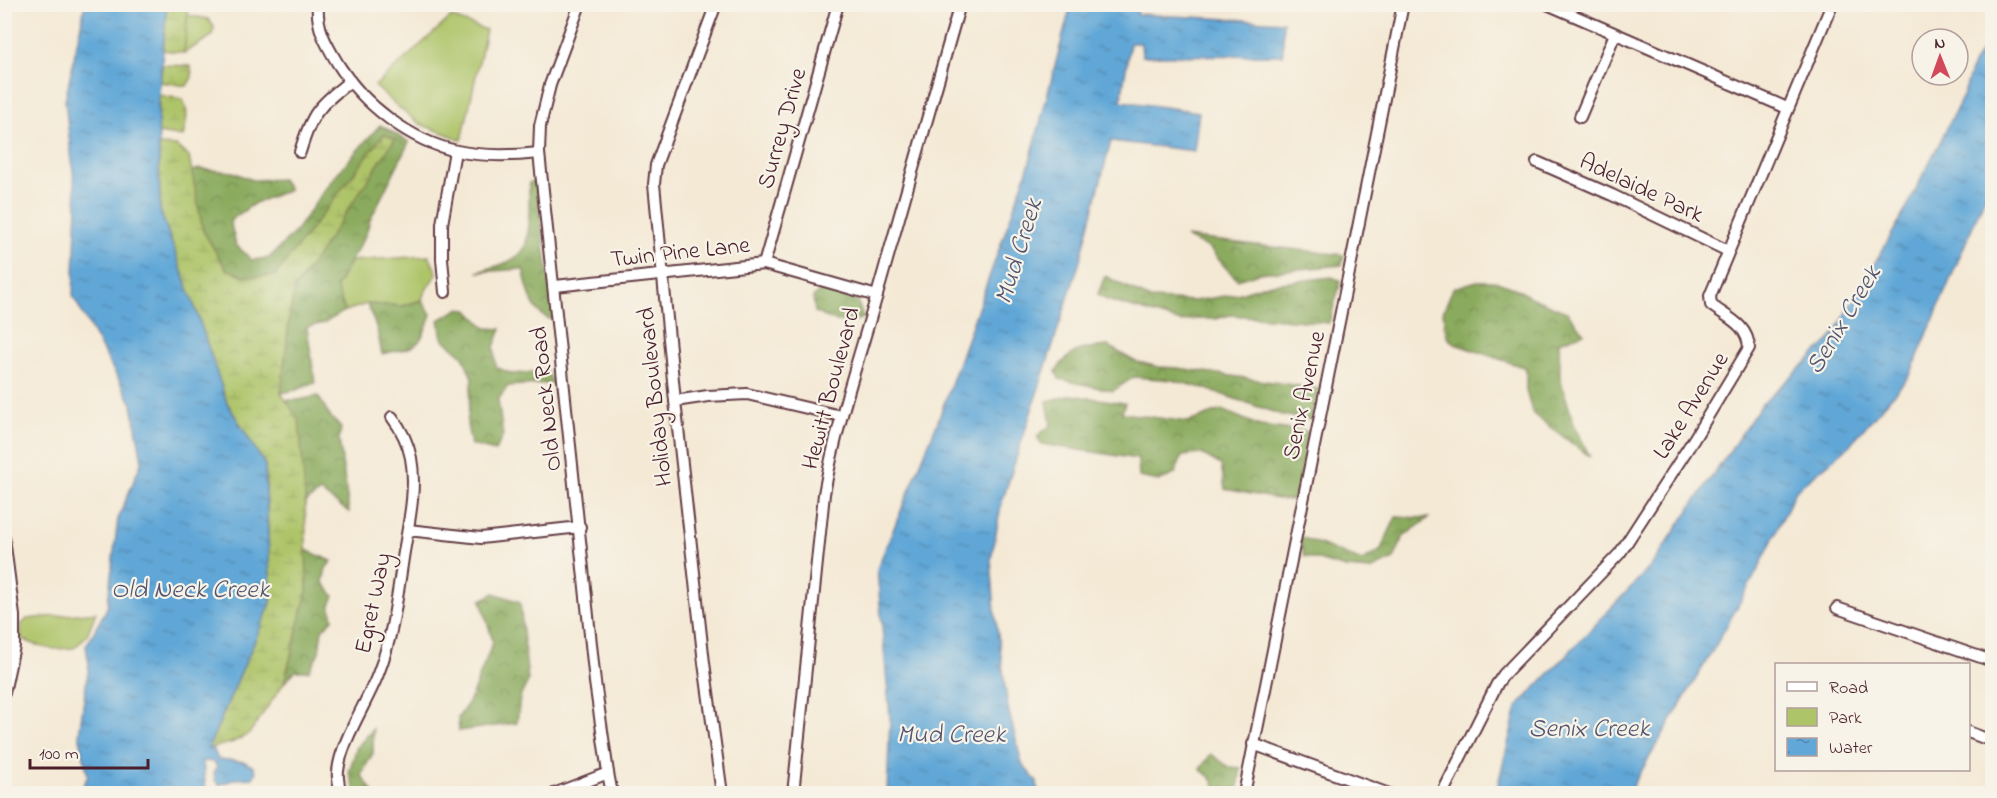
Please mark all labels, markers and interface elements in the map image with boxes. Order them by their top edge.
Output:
north arrow [1910,27,1970,87]
text: N [1934,32,1946,56]
street label: Surrey Drive [749,64,818,193]
street label: Adelaide Park [1573,145,1709,234]
water label: Mud Creek [986,193,1054,309]
street label: Twin Pine Lane [609,229,752,278]
water label: Senix Creek [1797,258,1893,382]
street label: Hewitt Boulevard [794,303,871,474]
street label: Holiday Boulevard [630,305,684,488]
street label: Old Neck Road [522,324,573,473]
street label: Senix Avenue [1275,328,1336,463]
street label: Lake Avenue [1645,346,1739,467]
street label: Egret Way [347,550,403,658]
water label: Old Neck Creek [111,572,271,610]
legend [1775,663,1970,771]
text: Road [1829,676,1868,702]
text: Park [1829,706,1862,732]
water label: Senix Creek [1528,711,1651,749]
water label: Mud Creek [897,717,1007,755]
scale bar [30,732,148,770]
text: Water [1829,736,1873,762]
text: 100 m [39,742,79,768]

